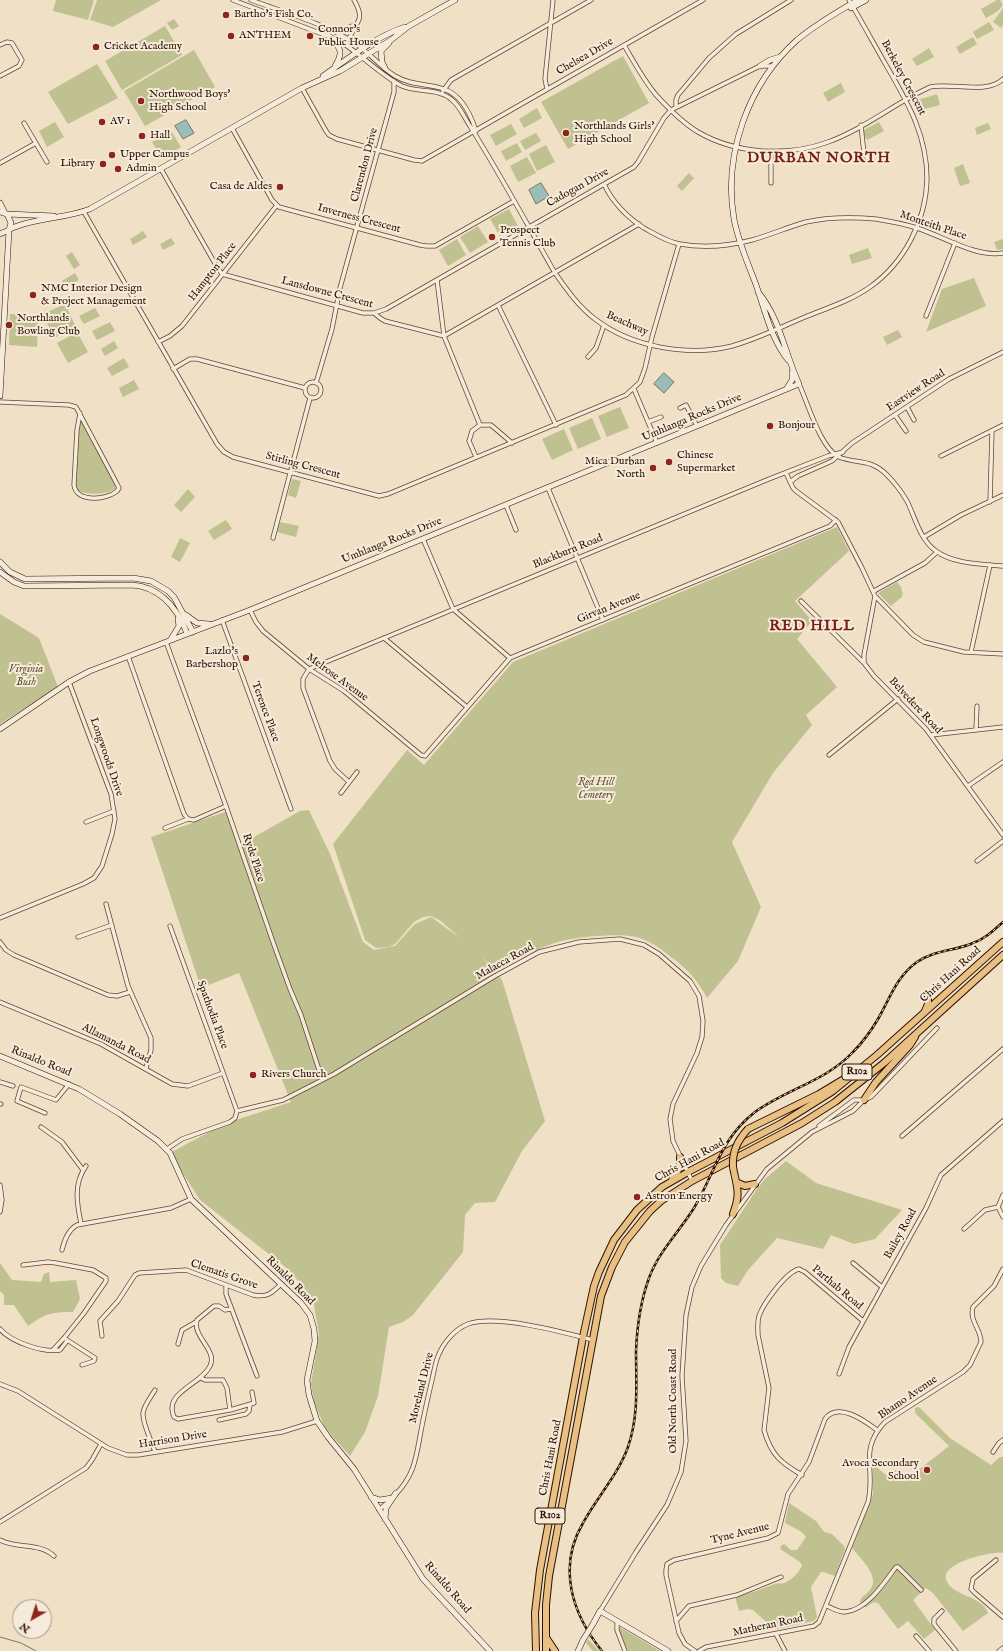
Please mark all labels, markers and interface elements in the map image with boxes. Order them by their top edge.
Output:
place label: Bartho's Fish Co. [234,8,313,22]
marker: Bartho's Fish Co. [221,10,231,20]
place label: Connor's Public House [318,23,379,49]
place label: ANTHEM [239,29,291,43]
marker: ANTHEM [226,31,236,41]
marker: Connor's Public House [305,31,315,41]
street label: Chelsea Drive [554,35,616,79]
street label: Berkeley Crescent [878,38,928,118]
place label: Cricket Academy [104,40,182,54]
marker: Cricket Academy [91,42,101,52]
place label: Northwood Boys' High School [149,88,230,114]
marker: Northwood Boys' High School [136,96,146,106]
place label: AV 1 [110,115,131,129]
marker: AV 1 [97,117,107,127]
place label: Northlands Girls' High School [574,120,654,146]
street label: Clarendon Drive [349,126,381,204]
marker: Northlands Girls' High School [561,128,571,138]
place label: Hall [150,129,170,143]
marker: Hall [137,131,147,141]
place label: Upper Campus [120,148,189,162]
marker: Upper Campus [107,150,117,160]
district label: DURBAN NORTH [747,150,891,168]
place label: Library [60,157,95,171]
marker: Library [98,159,108,169]
place label: Admin [126,162,157,176]
marker: Admin [113,164,123,174]
street label: Cadogan Drive [545,165,611,211]
place label: Casa de Aldes [210,180,272,194]
marker: Casa de Aldes [275,182,285,192]
street label: Inverness Crescent [316,202,402,236]
street label: Monteith Place [898,208,968,244]
place label: Prospect Tennis Club [500,224,555,250]
marker: Prospect Tennis Club [487,232,497,242]
street label: Hampton Place [186,240,240,304]
street label: Lansdowne Crescent [280,274,374,312]
place label: NMC Interior Design & Project Management [41,282,146,308]
marker: NMC Interior Design & Project Management [28,290,38,300]
street label: Beachway [604,309,650,339]
place label: Northlands Bowling Club [17,312,80,338]
marker: Northlands Bowling Club [4,320,14,330]
street label: Eastview Road [884,367,948,415]
street label: Umhlanga Rocks Drive [640,391,744,445]
place label: Bonjour [778,419,815,433]
marker: Bonjour [765,421,775,431]
place label: Chinese Supermarket [677,449,735,475]
street label: Stirling Crescent [264,450,342,482]
place label: Mica Durban North [585,455,645,481]
marker: Chinese Supermarket [664,457,674,467]
marker: Mica Durban North [648,463,658,473]
street label: Umhlanga Rocks Drive [340,515,444,567]
street label: Blackburn Road [531,532,605,572]
street label: Girvan Avenue [575,589,643,627]
district label: RED HILL [769,618,855,636]
place label: Lazlo's Barbershop [185,645,238,671]
street label: Melrose Avenue [304,651,370,705]
marker: Lazlo's Barbershop [241,653,251,663]
park label: Virginia Bush [9,663,43,689]
street label: Belvedere Road [886,675,944,737]
street label: Terence Place [248,680,282,744]
street label: Longwoods Drive [86,716,126,798]
park label: Red Hill Cemetery [578,776,614,802]
street label: Ryde Place [239,832,267,884]
street label: Malacca Road [474,941,536,983]
street label: Chris Hani Road [918,944,984,1006]
street label: Spathodia Place [194,979,230,1051]
street label: Allamanda Road [79,1021,153,1067]
street label: Rinaldo Road [9,1044,73,1080]
road number: R102 [842,1064,872,1080]
place label: Rivers Church [261,1068,326,1082]
marker: Rivers Church [248,1070,258,1080]
street label: Chris Hani Road [653,1137,727,1185]
place label: Astron Energy [645,1190,713,1204]
marker: Astron Energy [632,1192,642,1202]
street label: Bailey Road [882,1206,920,1262]
street label: Rinaldo Road [263,1254,317,1308]
street label: Clematis Grove [188,1257,260,1293]
street label: Parthab Road [809,1263,865,1313]
street label: Old North Coast Road [667,1349,681,1453]
street label: Moreland Drive [407,1351,437,1425]
street label: Bhamo Avenue [876,1373,940,1423]
street label: Chris Hani Road [537,1419,565,1497]
street label: Harrison Drive [138,1428,208,1452]
place label: Avoca Secondary School [842,1457,919,1483]
marker: Avoca Secondary School [922,1465,932,1475]
road number: R102 [535,1508,565,1524]
street label: Tyne Avenue [709,1520,771,1548]
street label: Rinaldo Road [421,1560,473,1616]
north arrow [12,1599,52,1639]
street label: Matheran Road [732,1612,804,1640]
text: N [17,1619,33,1636]

